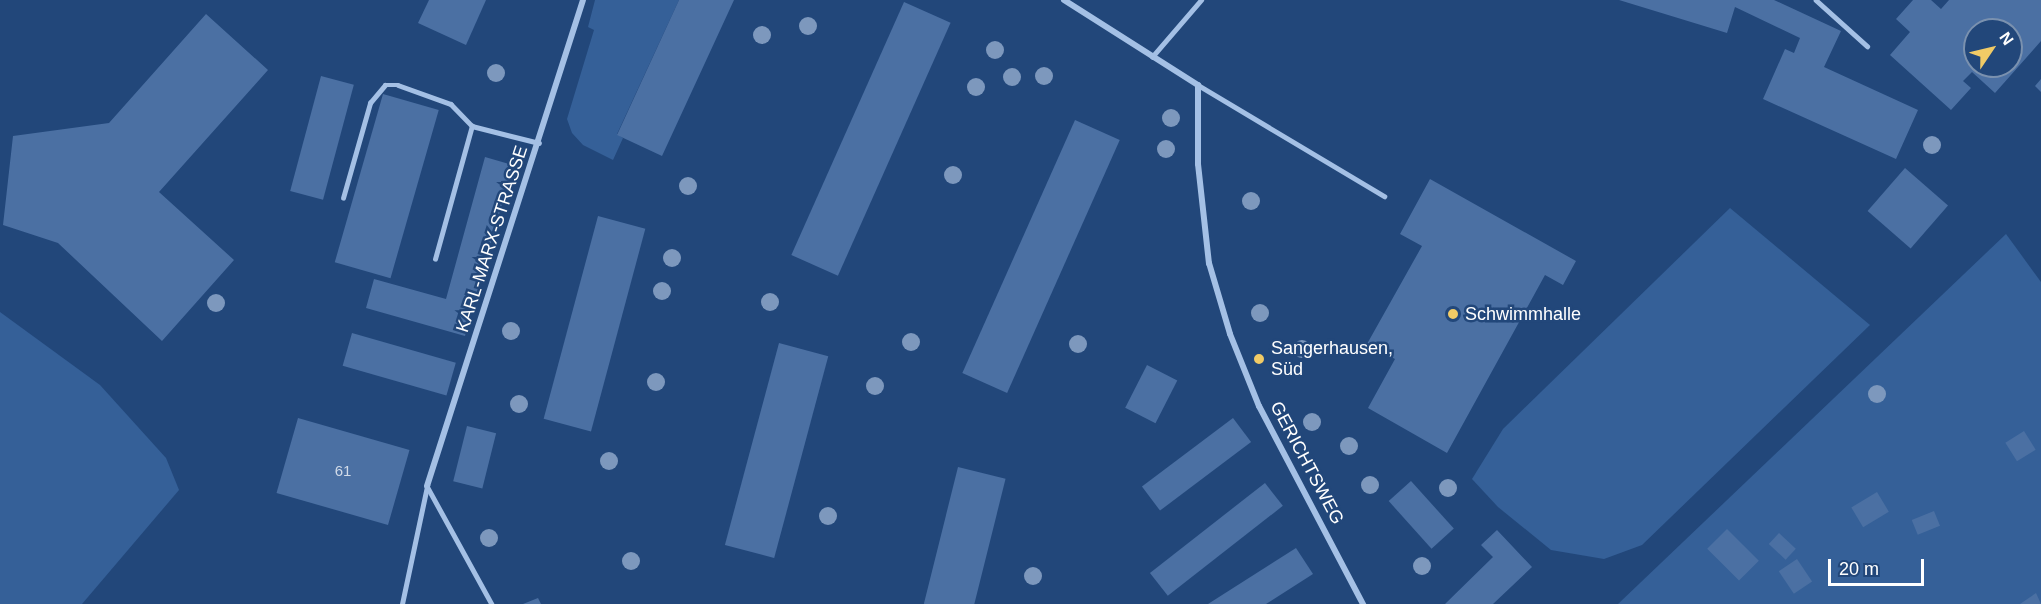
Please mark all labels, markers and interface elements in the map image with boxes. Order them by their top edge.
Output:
north arrow [1963,18,2023,78]
text: N [1996,29,2017,48]
street label: KARL-MARX-STRASSE [452,143,532,335]
place label: Schwimmhalle [1465,303,1581,325]
marker: Schwimmhalle [1446,307,1460,321]
place label: Sangerhausen, Süd [1271,338,1393,380]
marker: Sangerhausen, Süd [1252,352,1266,366]
street label: GERICHTSWEG [1266,398,1348,528]
house number: 61 [335,462,351,480]
scale bar [1831,547,1927,585]
text: 20 m [1839,559,1879,579]

